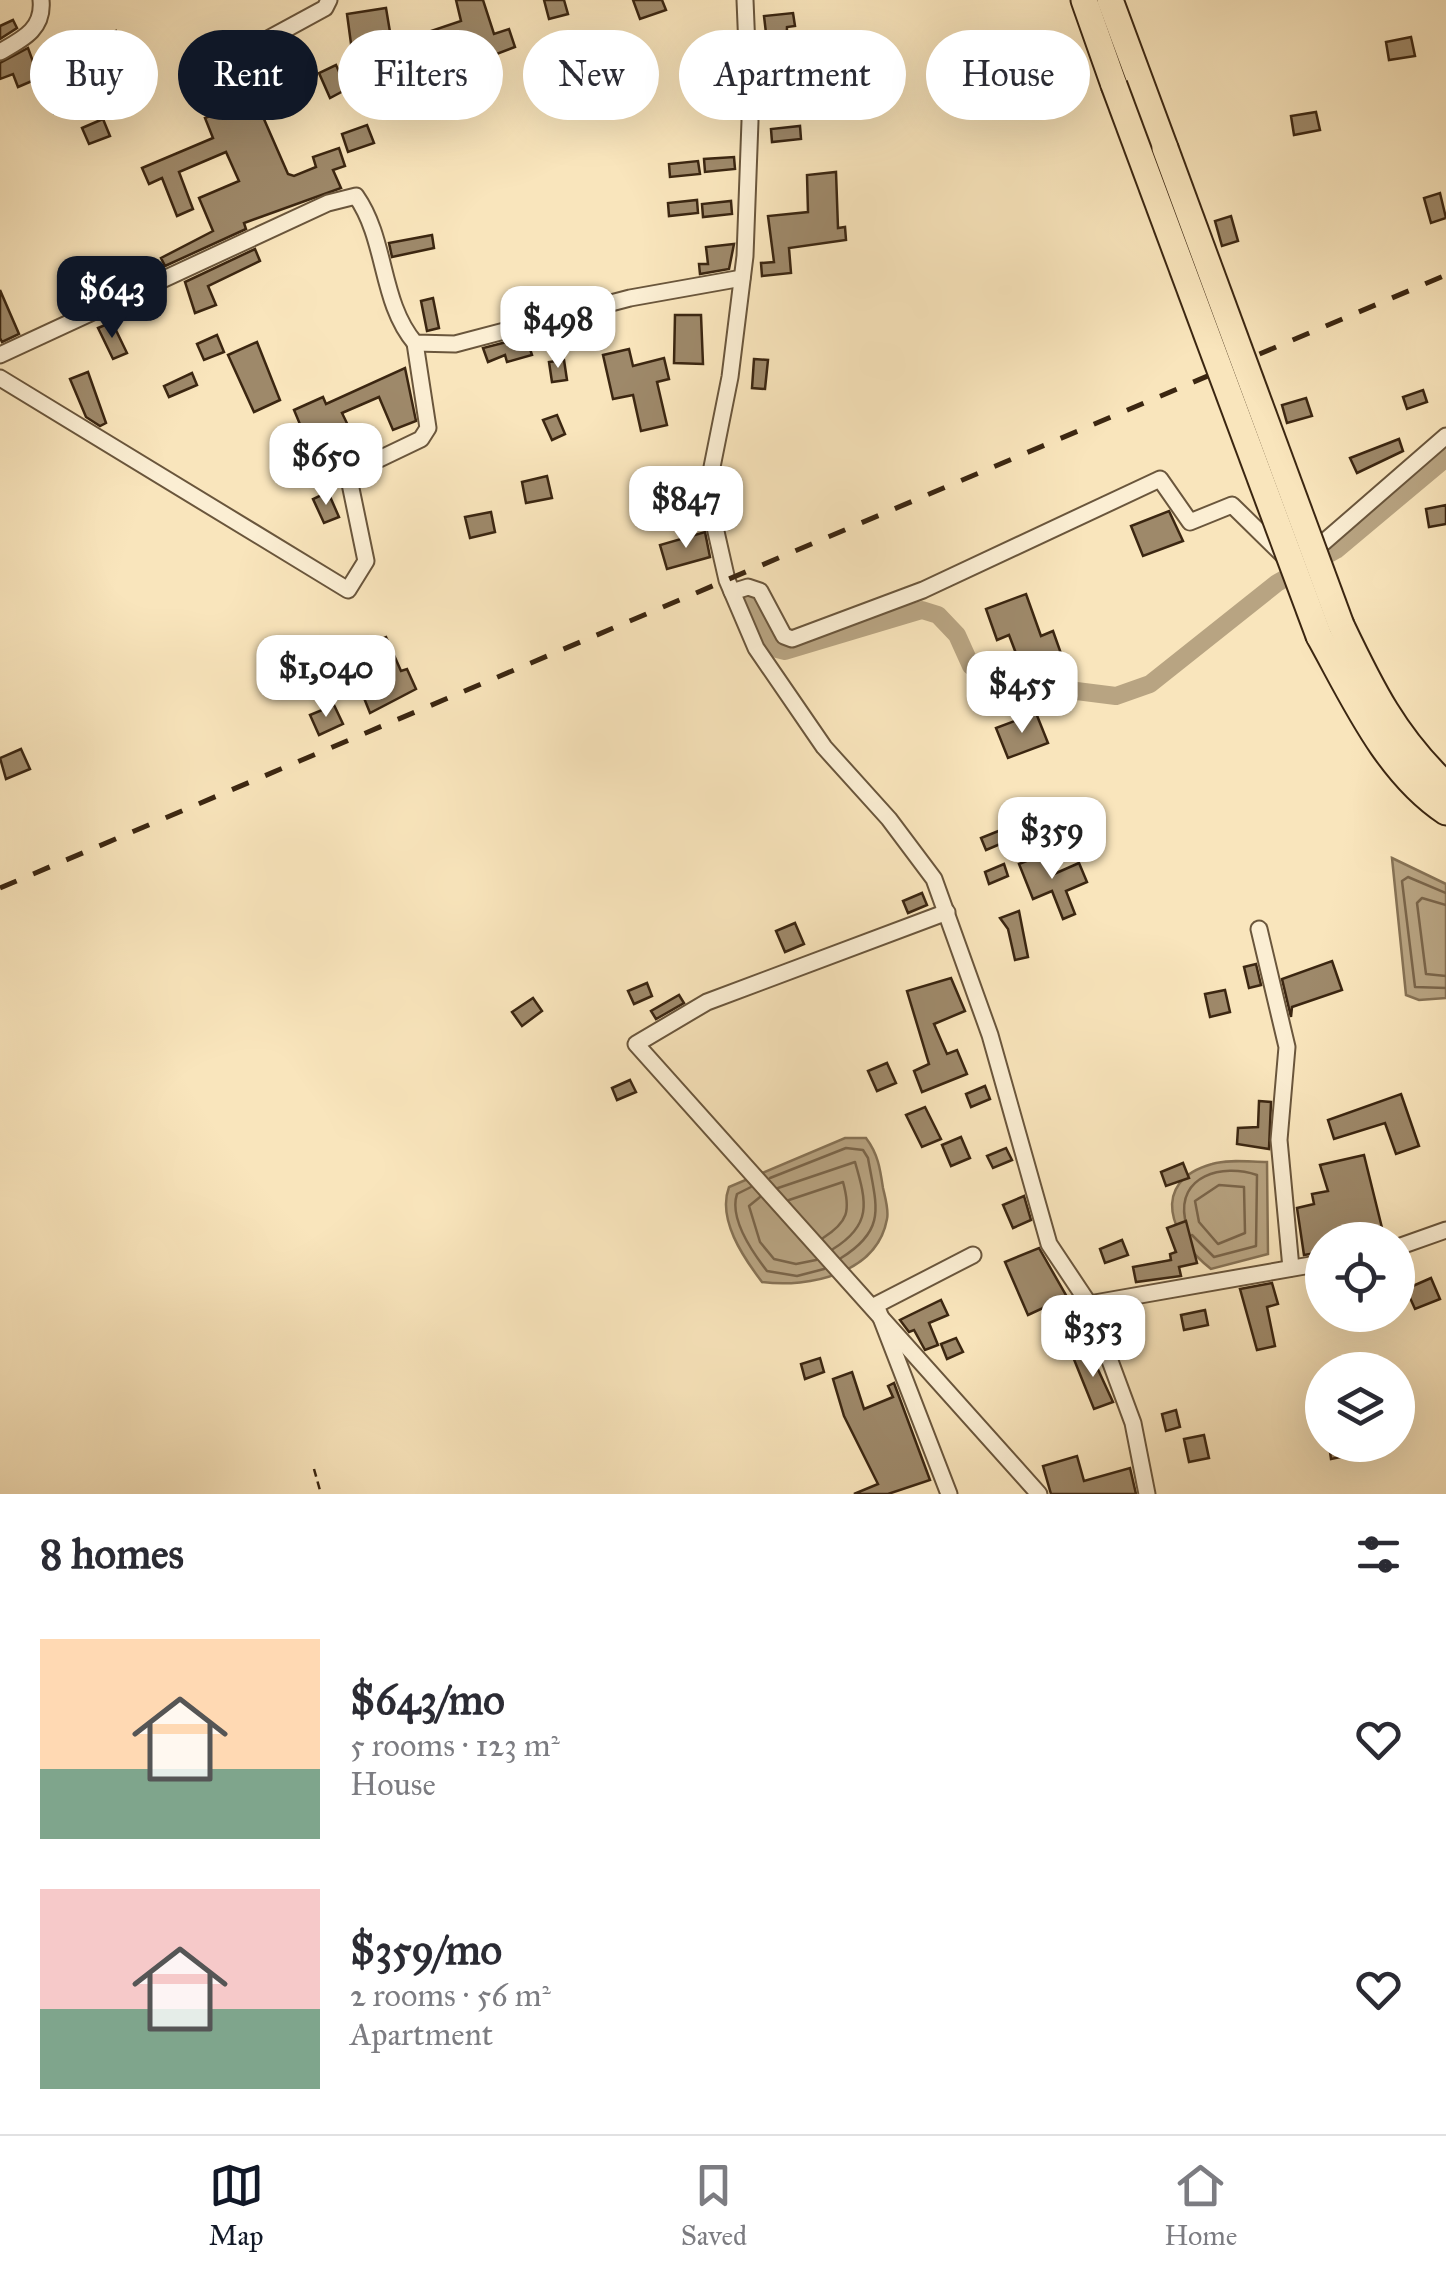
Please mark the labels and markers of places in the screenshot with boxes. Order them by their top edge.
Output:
pin: $643 [53,256,171,341]
pin: $498 [499,286,617,371]
pin: $650 [267,423,385,508]
pin: $847 [627,466,745,551]
pin: $1,040 [245,635,407,720]
pin: $455 [963,651,1081,736]
pin: $359 [993,797,1111,882]
pin: $353 [1034,1295,1152,1380]

